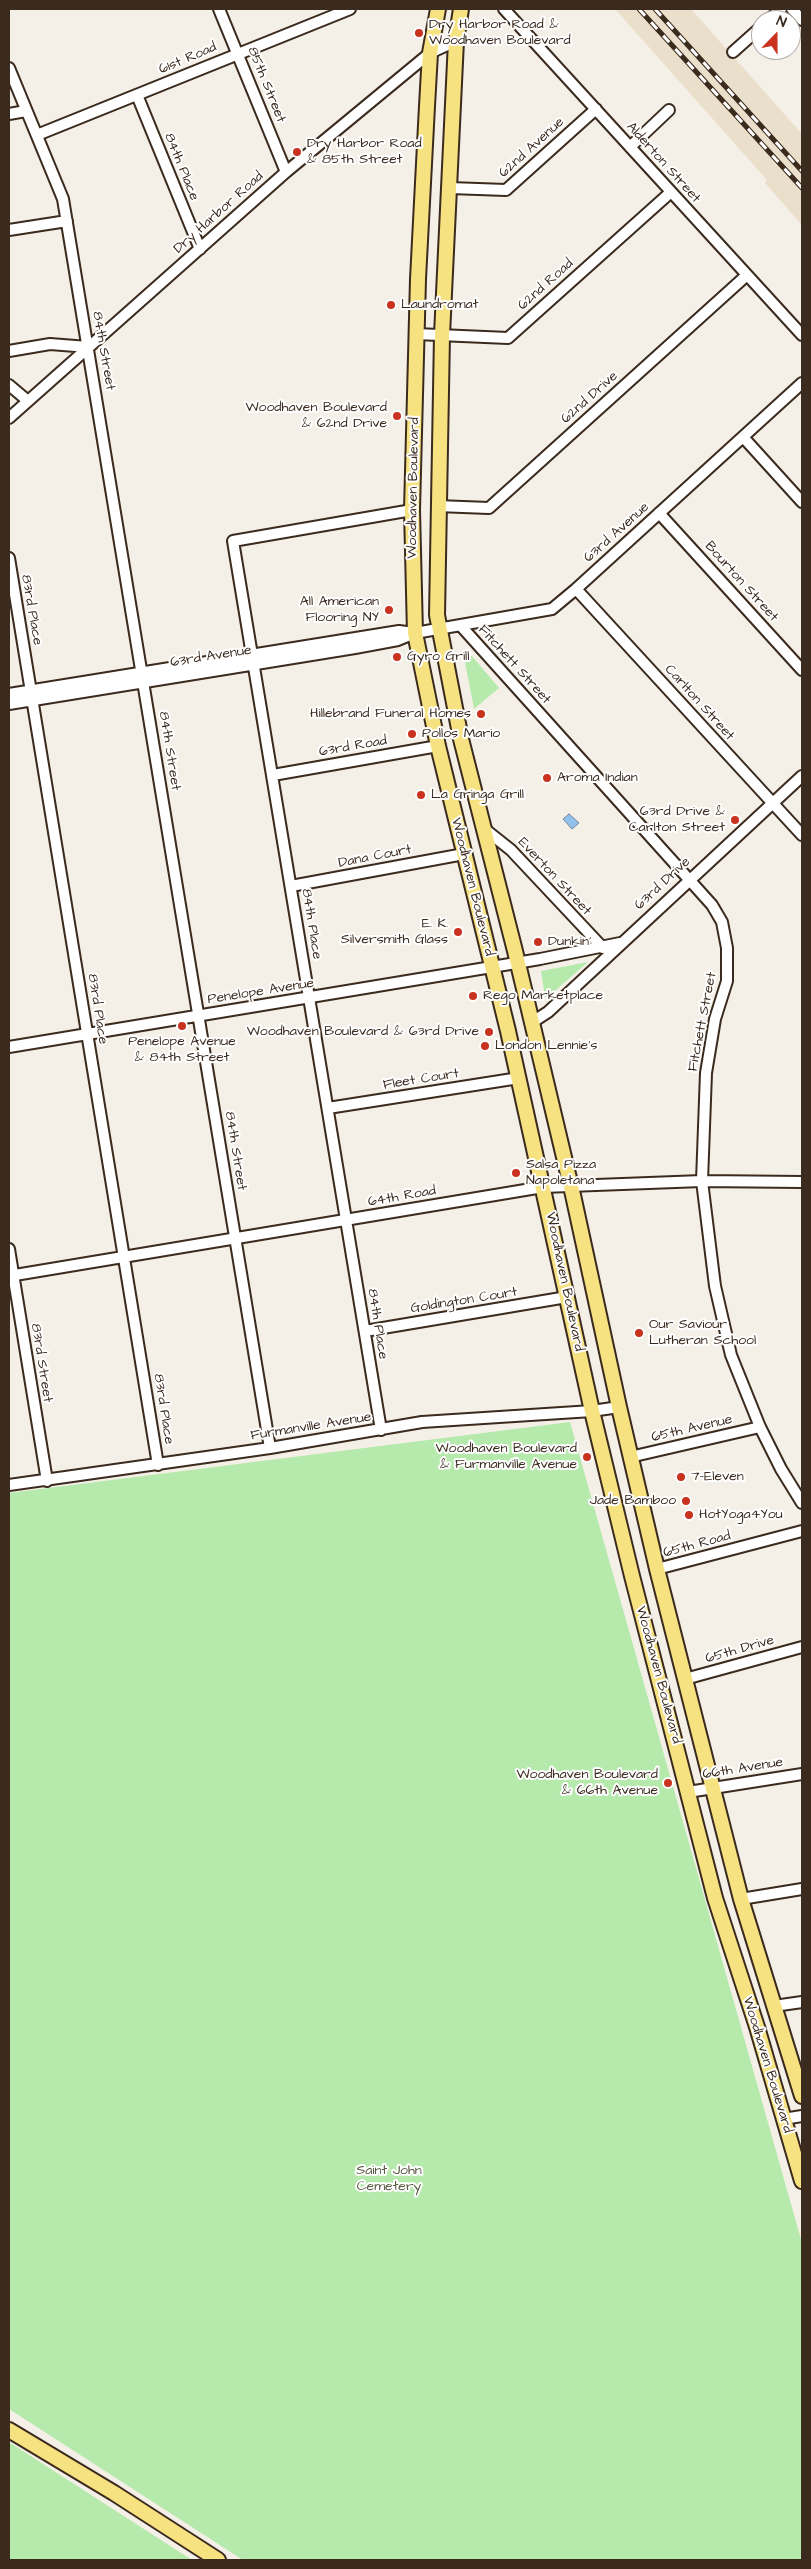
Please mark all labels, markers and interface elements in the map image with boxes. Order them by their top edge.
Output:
north arrow [751,10,801,60]
text: N [773,11,789,33]
place label: Dry Harbor Road & Woodhaven Boulevard [429,17,571,49]
marker: Dry Harbor Road & Woodhaven Boulevard [413,27,425,39]
street label: 61st Road [157,39,219,79]
street label: 85th Street [243,45,289,125]
street label: 62nd Avenue [496,114,568,182]
street label: Alderton Street [622,119,704,207]
street label: 84th Place [160,131,202,203]
place label: Dry Harbor Road & 85th Street [307,136,422,168]
marker: Dry Harbor Road & 85th Street [291,146,303,158]
street label: Dry Harbor Road [171,168,267,258]
street label: 62nd Road [515,256,577,314]
place label: Laundromat [401,297,478,313]
marker: Laundromat [385,299,397,311]
street label: 84th Street [88,310,118,392]
street label: 62nd Drive [558,368,622,428]
place label: Woodhaven Boulevard & 62nd Drive [245,400,387,432]
marker: Woodhaven Boulevard & 62nd Drive [391,410,403,422]
street label: Woodhaven Boulevard [404,417,424,559]
street label: 63rd Avenue [581,499,653,567]
street label: Bourton Street [701,538,781,626]
street label: 83rd Place [17,573,45,647]
place label: All American Flooring NY [300,594,379,626]
marker: All American Flooring NY [383,604,395,616]
street label: Fitchett Street [474,622,554,708]
street label: 63rd Avenue [169,642,253,672]
place label: Gyro Grill [407,649,470,665]
marker: Gyro Grill [391,651,403,663]
street label: Carlton Street [661,662,737,744]
place label: Hillebrand Funeral Homes [310,706,471,722]
marker: Hillebrand Funeral Homes [475,708,487,720]
street label: 84th Street [154,710,184,792]
place label: Pollos Mario [422,726,500,742]
marker: Pollos Mario [406,728,418,740]
street label: 63rd Road [318,733,388,761]
place label: Aroma Indian [557,770,638,786]
marker: Aroma Indian [541,772,553,784]
place label: La Gringa Grill [431,787,524,803]
marker: La Gringa Grill [415,789,427,801]
place label: 63rd Drive & Carlton Street [629,804,725,836]
marker: 63rd Drive & Carlton Street [729,814,741,826]
street label: Woodhaven Boulevard [447,816,497,958]
street label: Everton Street [514,835,594,919]
street label: Dana Court [337,842,413,872]
street label: 63rd Drive [632,854,694,914]
street label: 84th Place [297,887,325,961]
place label: E. K. Silversmith Glass [341,916,448,949]
marker: E. K. Silversmith Glass [452,926,464,938]
place label: Dunkin' [548,934,591,950]
marker: Dunkin' [532,936,544,948]
street label: Fitchett Street [685,971,721,1073]
street label: 83rd Place [83,972,111,1046]
street label: Penelope Avenue [207,975,315,1009]
place label: Rego Marketplace [483,988,603,1004]
marker: Rego Marketplace [467,990,479,1002]
marker: Penelope Avenue & 84th Street [176,1020,188,1032]
place label: Woodhaven Boulevard & 63rd Drive [247,1024,479,1040]
marker: Woodhaven Boulevard & 63rd Drive [483,1026,495,1038]
place label: Penelope Avenue & 84th Street [128,1034,236,1066]
place label: London Lennie's [495,1038,597,1054]
marker: London Lennie's [479,1040,491,1052]
street label: Fleet Court [382,1066,460,1094]
street label: 84th Street [220,1110,250,1192]
place label: Salsa Pizza Napoletana [526,1157,596,1190]
marker: Salsa Pizza Napoletana [510,1167,522,1179]
street label: 64th Road [367,1183,437,1211]
street label: Woodhaven Boulevard [541,1211,587,1353]
street label: Goldington Court [409,1284,519,1318]
street label: 84th Place [363,1287,391,1361]
place label: Our Saviour Lutheran School [649,1317,756,1350]
street label: 83rd Street [26,1322,56,1404]
marker: Our Saviour Lutheran School [633,1327,645,1339]
street label: 83rd Place [149,1372,177,1446]
street label: Furmanville Avenue [249,1409,373,1445]
street label: 65th Avenue [650,1412,734,1446]
place label: Woodhaven Boulevard & Furmanville Avenue [435,1441,577,1474]
marker: Woodhaven Boulevard & Furmanville Avenue [581,1451,593,1463]
place label: 7-Eleven [691,1469,744,1485]
marker: 7-Eleven [675,1471,687,1483]
place label: Jade Bamboo [590,1493,676,1509]
marker: Jade Bamboo [680,1495,692,1507]
place label: HotYoga4You [699,1507,783,1523]
marker: HotYoga4You [683,1509,695,1521]
street label: 65th Road [661,1528,733,1562]
street label: Woodhaven Boulevard [632,1604,684,1746]
street label: 65th Drive [704,1632,776,1668]
street label: 66th Avenue [702,1754,784,1784]
place label: Woodhaven Boulevard & 66th Avenue [516,1767,658,1800]
marker: Woodhaven Boulevard & 66th Avenue [662,1777,674,1789]
street label: Woodhaven Boulevard [738,1995,796,2135]
park label: Saint John Cemetery [356,2163,422,2196]

